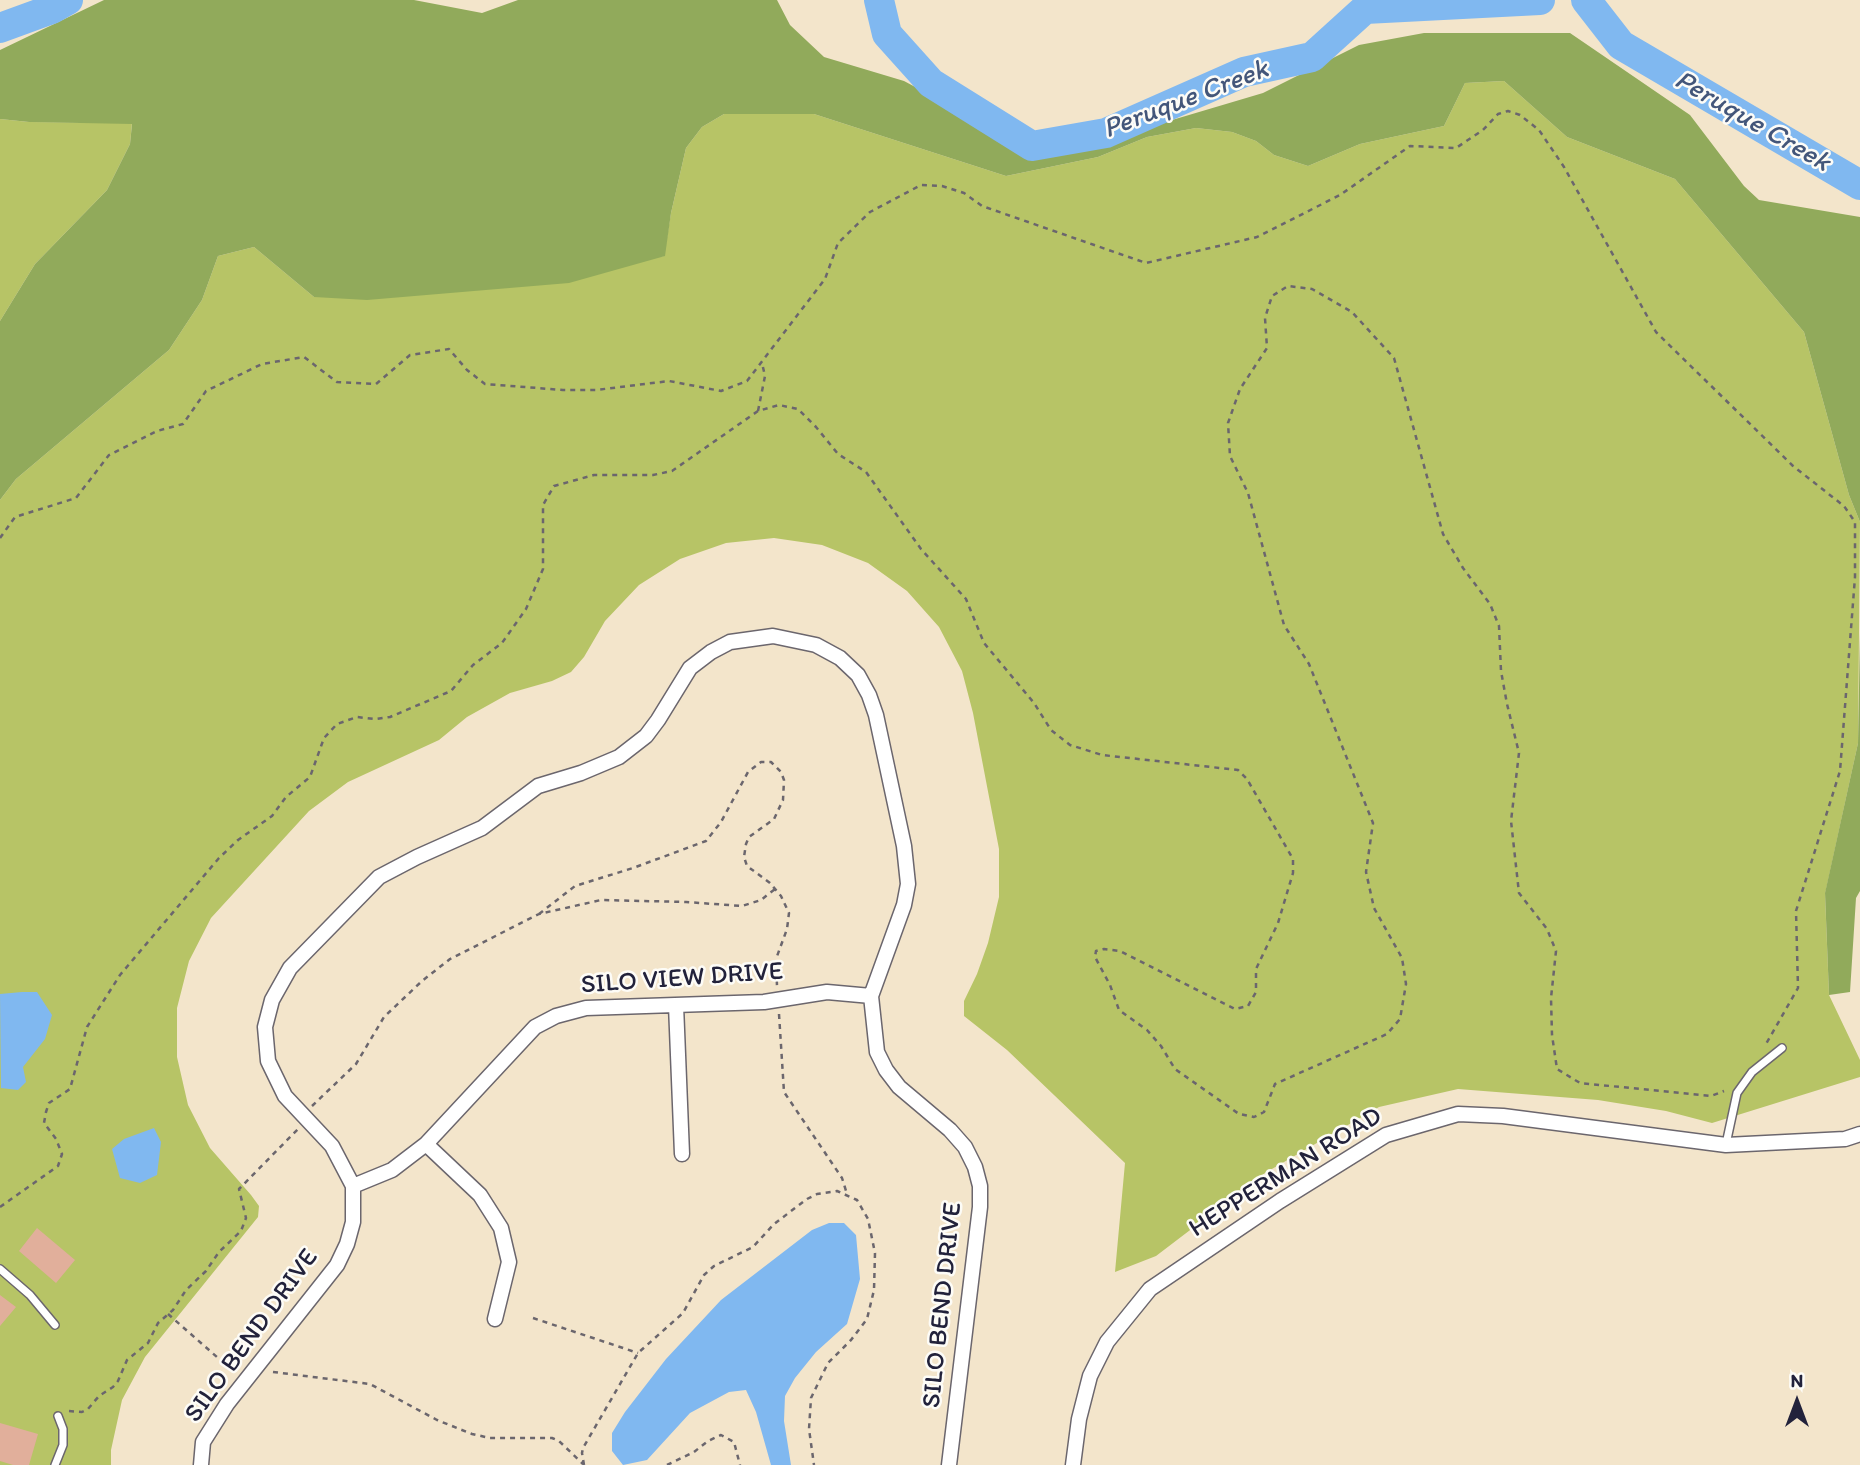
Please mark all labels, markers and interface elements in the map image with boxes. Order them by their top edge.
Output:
water label: Peruque Creek [1099,53,1273,147]
water label: Peruque Creek [1668,64,1836,180]
street label: SILO VIEW DRIVE [580,956,784,1002]
street label: HEPPERMAN ROAD [1184,1101,1388,1245]
street label: SILO BEND DRIVE [917,1201,969,1409]
street label: SILO BEND DRIVE [179,1243,325,1429]
north arrow [1762,1367,1832,1437]
text: N [1791,1369,1803,1392]

